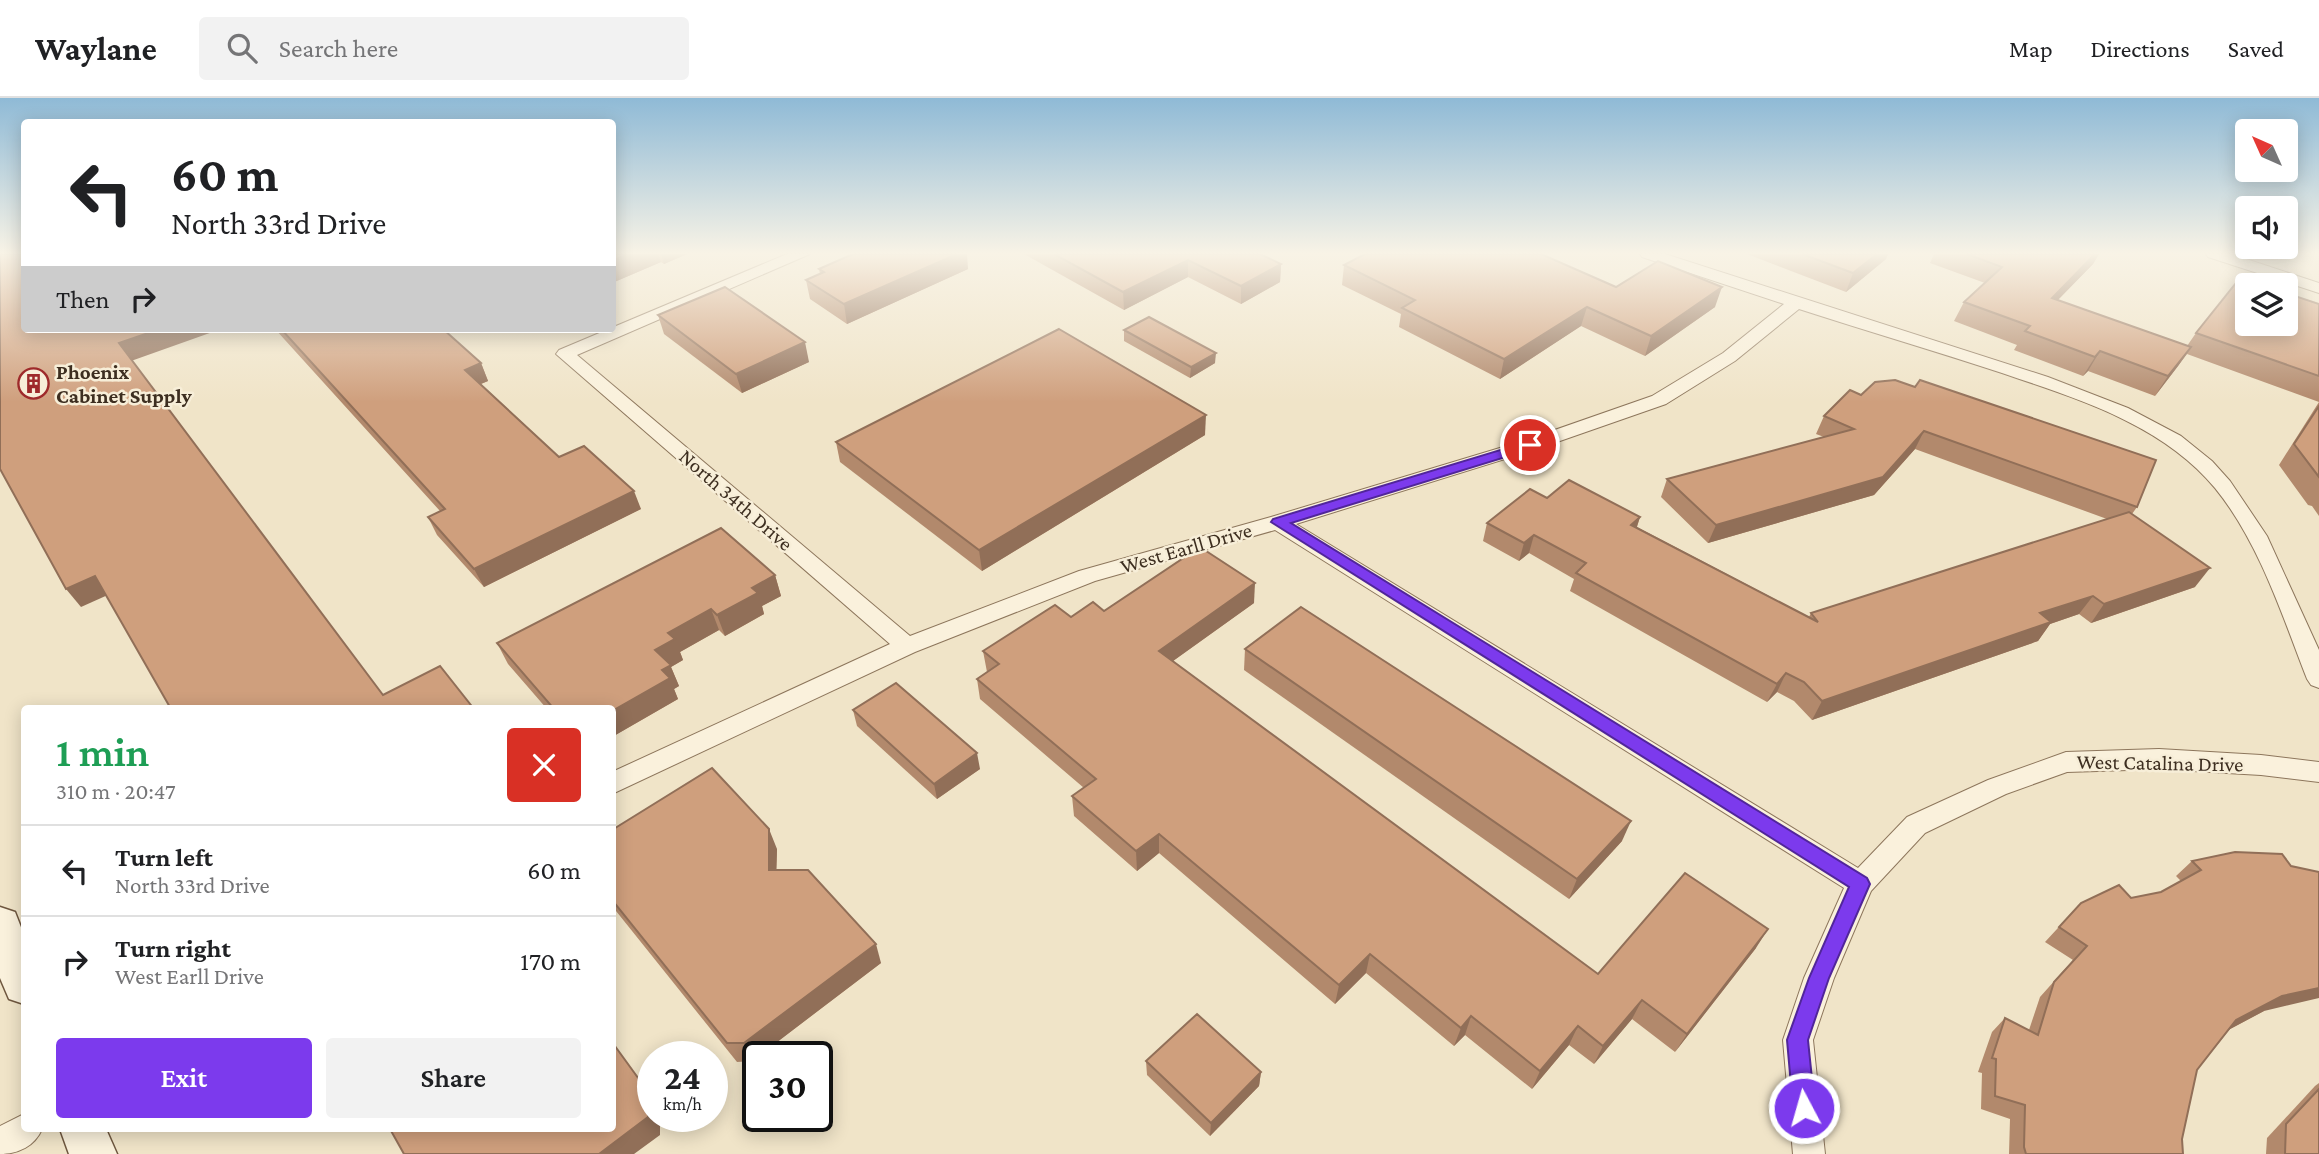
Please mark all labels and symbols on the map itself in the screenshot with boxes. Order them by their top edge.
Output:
north arrow [2235,119,2298,182]
place label: Phoenix Cabinet Supply [56,360,192,408]
building icon: Phoenix Cabinet Supply [16,367,50,401]
pin [1500,415,1560,475]
street label: North 34th Drive [674,444,798,556]
street label: West Earll Drive [1117,518,1255,578]
street label: West Catalina Drive [2076,750,2244,776]
speed limit sign: 30 [742,1041,833,1132]
position arrow [1767,1071,1841,1145]

